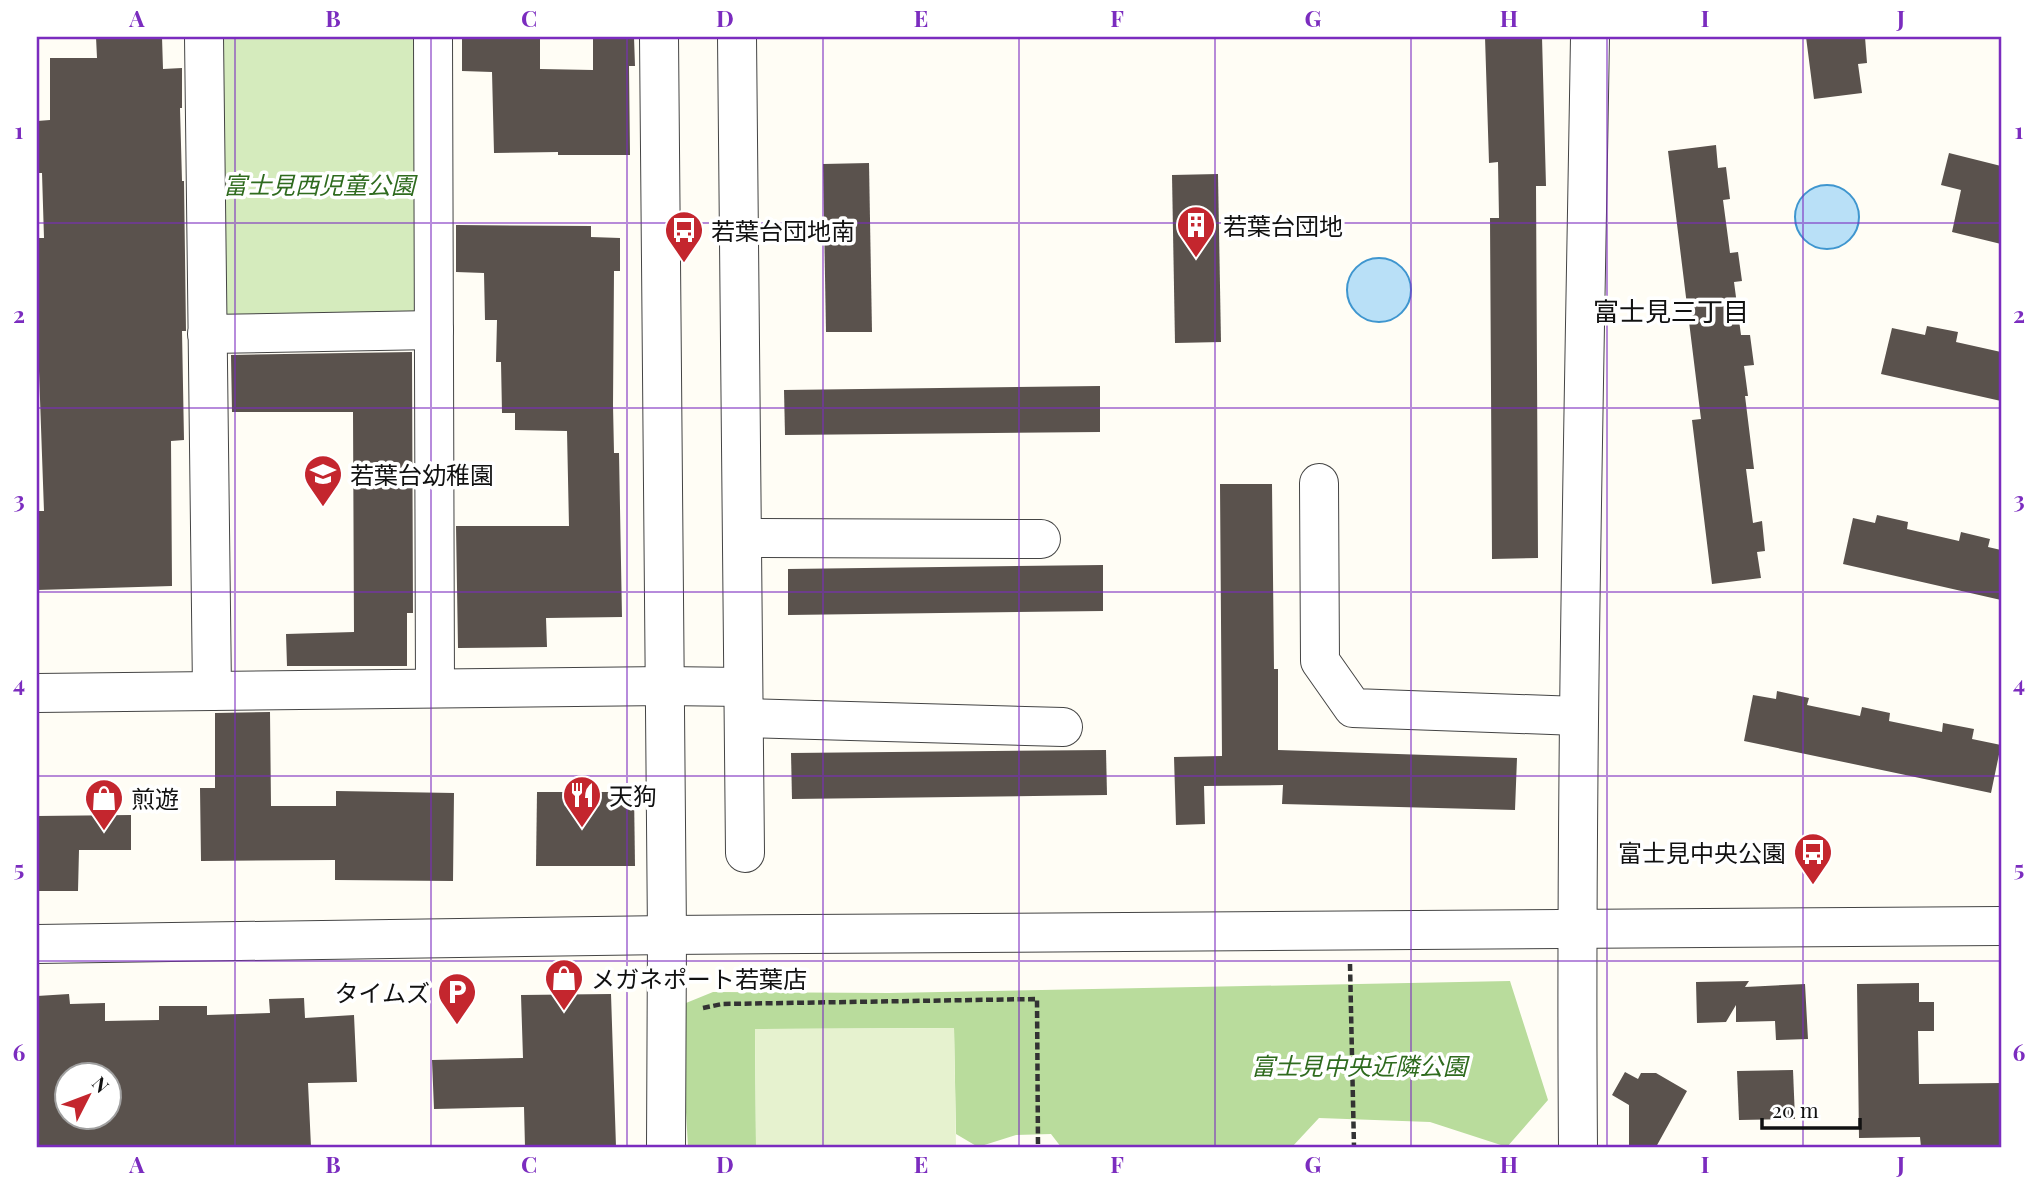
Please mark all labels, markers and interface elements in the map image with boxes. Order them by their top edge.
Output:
text: A [128,2,145,33]
text: B [325,2,341,33]
text: C [521,2,537,33]
text: D [716,2,734,33]
text: E [914,2,928,33]
text: F [1110,2,1124,33]
text: G [1305,2,1322,33]
text: H [1500,2,1518,33]
text: I [1701,2,1709,33]
text: J [1896,2,1905,33]
text: 1 [15,114,24,145]
text: 1 [2015,114,2024,145]
park label: 富士見西児童公園 [223,168,418,200]
building icon: 若葉台団地 [1175,204,1217,259]
bus stop icon: 若葉台団地南 [663,209,705,264]
place label: 若葉台団地 [1223,209,1343,241]
place label: 若葉台団地南 [711,214,855,246]
district label: 富士見三丁目 [1593,293,1749,328]
text: 2 [13,298,25,329]
text: 2 [2013,298,2025,329]
school or university icon: 若葉台幼稚園 [302,453,344,508]
place label: 若葉台幼稚園 [350,458,494,490]
text: 3 [13,483,25,514]
text: 3 [2013,483,2025,514]
text: 4 [13,667,25,698]
text: 4 [2013,667,2025,698]
restaurant icon: 天狗 [561,774,603,829]
shop icon: 煎遊 [83,777,125,832]
place label: 天狗 [609,779,657,811]
place label: 煎遊 [131,782,179,814]
bus stop icon: 富士見中央公園 [1792,831,1834,886]
place label: 富士見中央公園 [1618,836,1786,868]
text: 5 [14,852,24,883]
text: 5 [2014,852,2024,883]
shop icon: メガネポート若葉店 [543,957,585,1012]
place label: メガネポート若葉店 [591,962,807,994]
parking icon: タイムズ [436,971,478,1026]
place label: タイムズ [334,976,430,1008]
text: 6 [13,1036,26,1067]
text: 6 [2013,1036,2026,1067]
park label: 富士見中央近隣公園 [1251,1049,1470,1081]
north arrow [52,1062,122,1132]
text: N [87,1070,116,1098]
scale bar [1762,1086,1860,1130]
text: 20 m [1772,1095,1819,1123]
text: A [128,1148,145,1179]
text: B [325,1148,341,1179]
text: C [521,1148,537,1179]
text: D [716,1148,734,1179]
text: E [914,1148,928,1179]
text: F [1110,1148,1124,1179]
text: G [1305,1148,1322,1179]
text: H [1500,1148,1518,1179]
text: I [1701,1148,1709,1179]
text: J [1896,1148,1905,1179]

